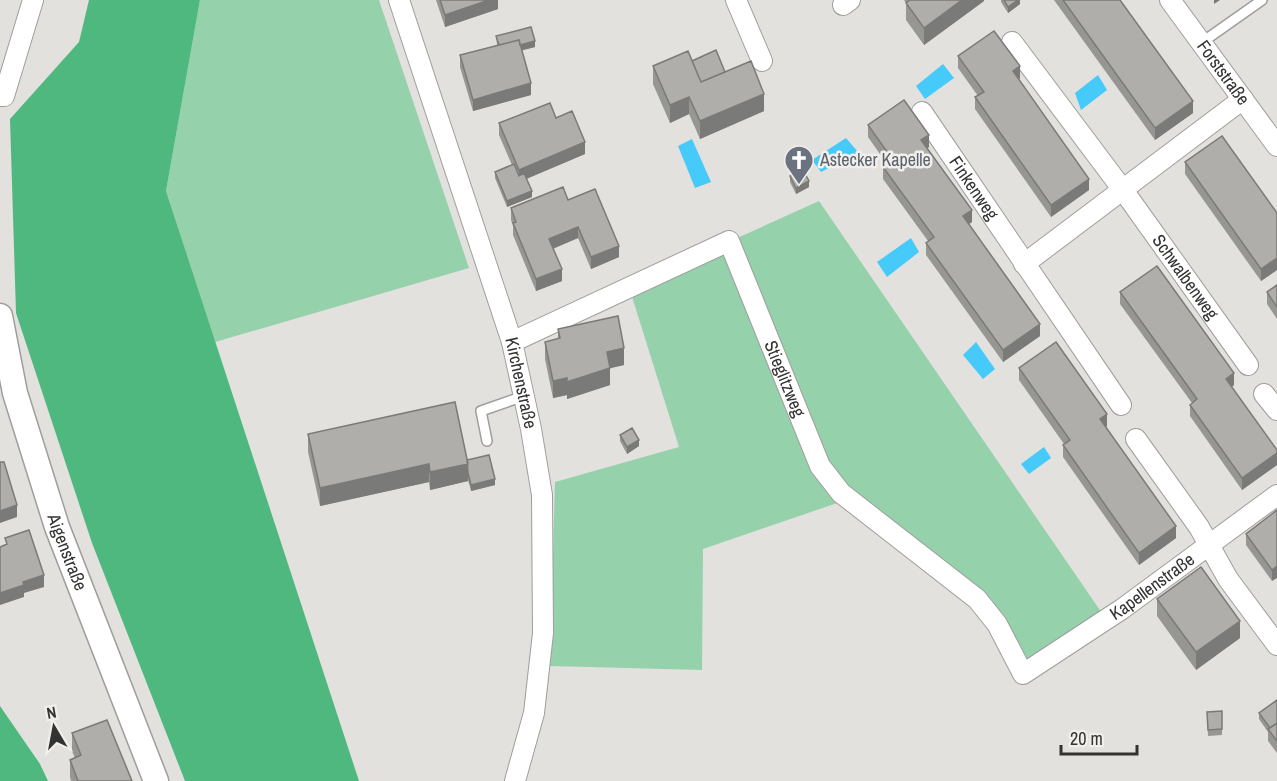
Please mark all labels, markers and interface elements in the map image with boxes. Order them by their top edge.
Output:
street label: Forststraße [1191,35,1256,110]
church icon: Astecker Kapelle [783,144,815,186]
place label: Astecker Kapelle [819,147,931,172]
street label: Finkenweg [943,151,1005,225]
street label: Schwalbenweg [1147,229,1225,325]
street label: Kirchenstraße [499,335,544,431]
street label: Stieglitzweg [759,337,812,421]
street label: Aigenstraße [41,510,94,594]
street label: Kapellenstraße [1105,547,1199,626]
north arrow [24,697,84,757]
text: N [45,701,58,724]
scale bar [1061,718,1138,756]
text: 20 m [1070,726,1103,751]

